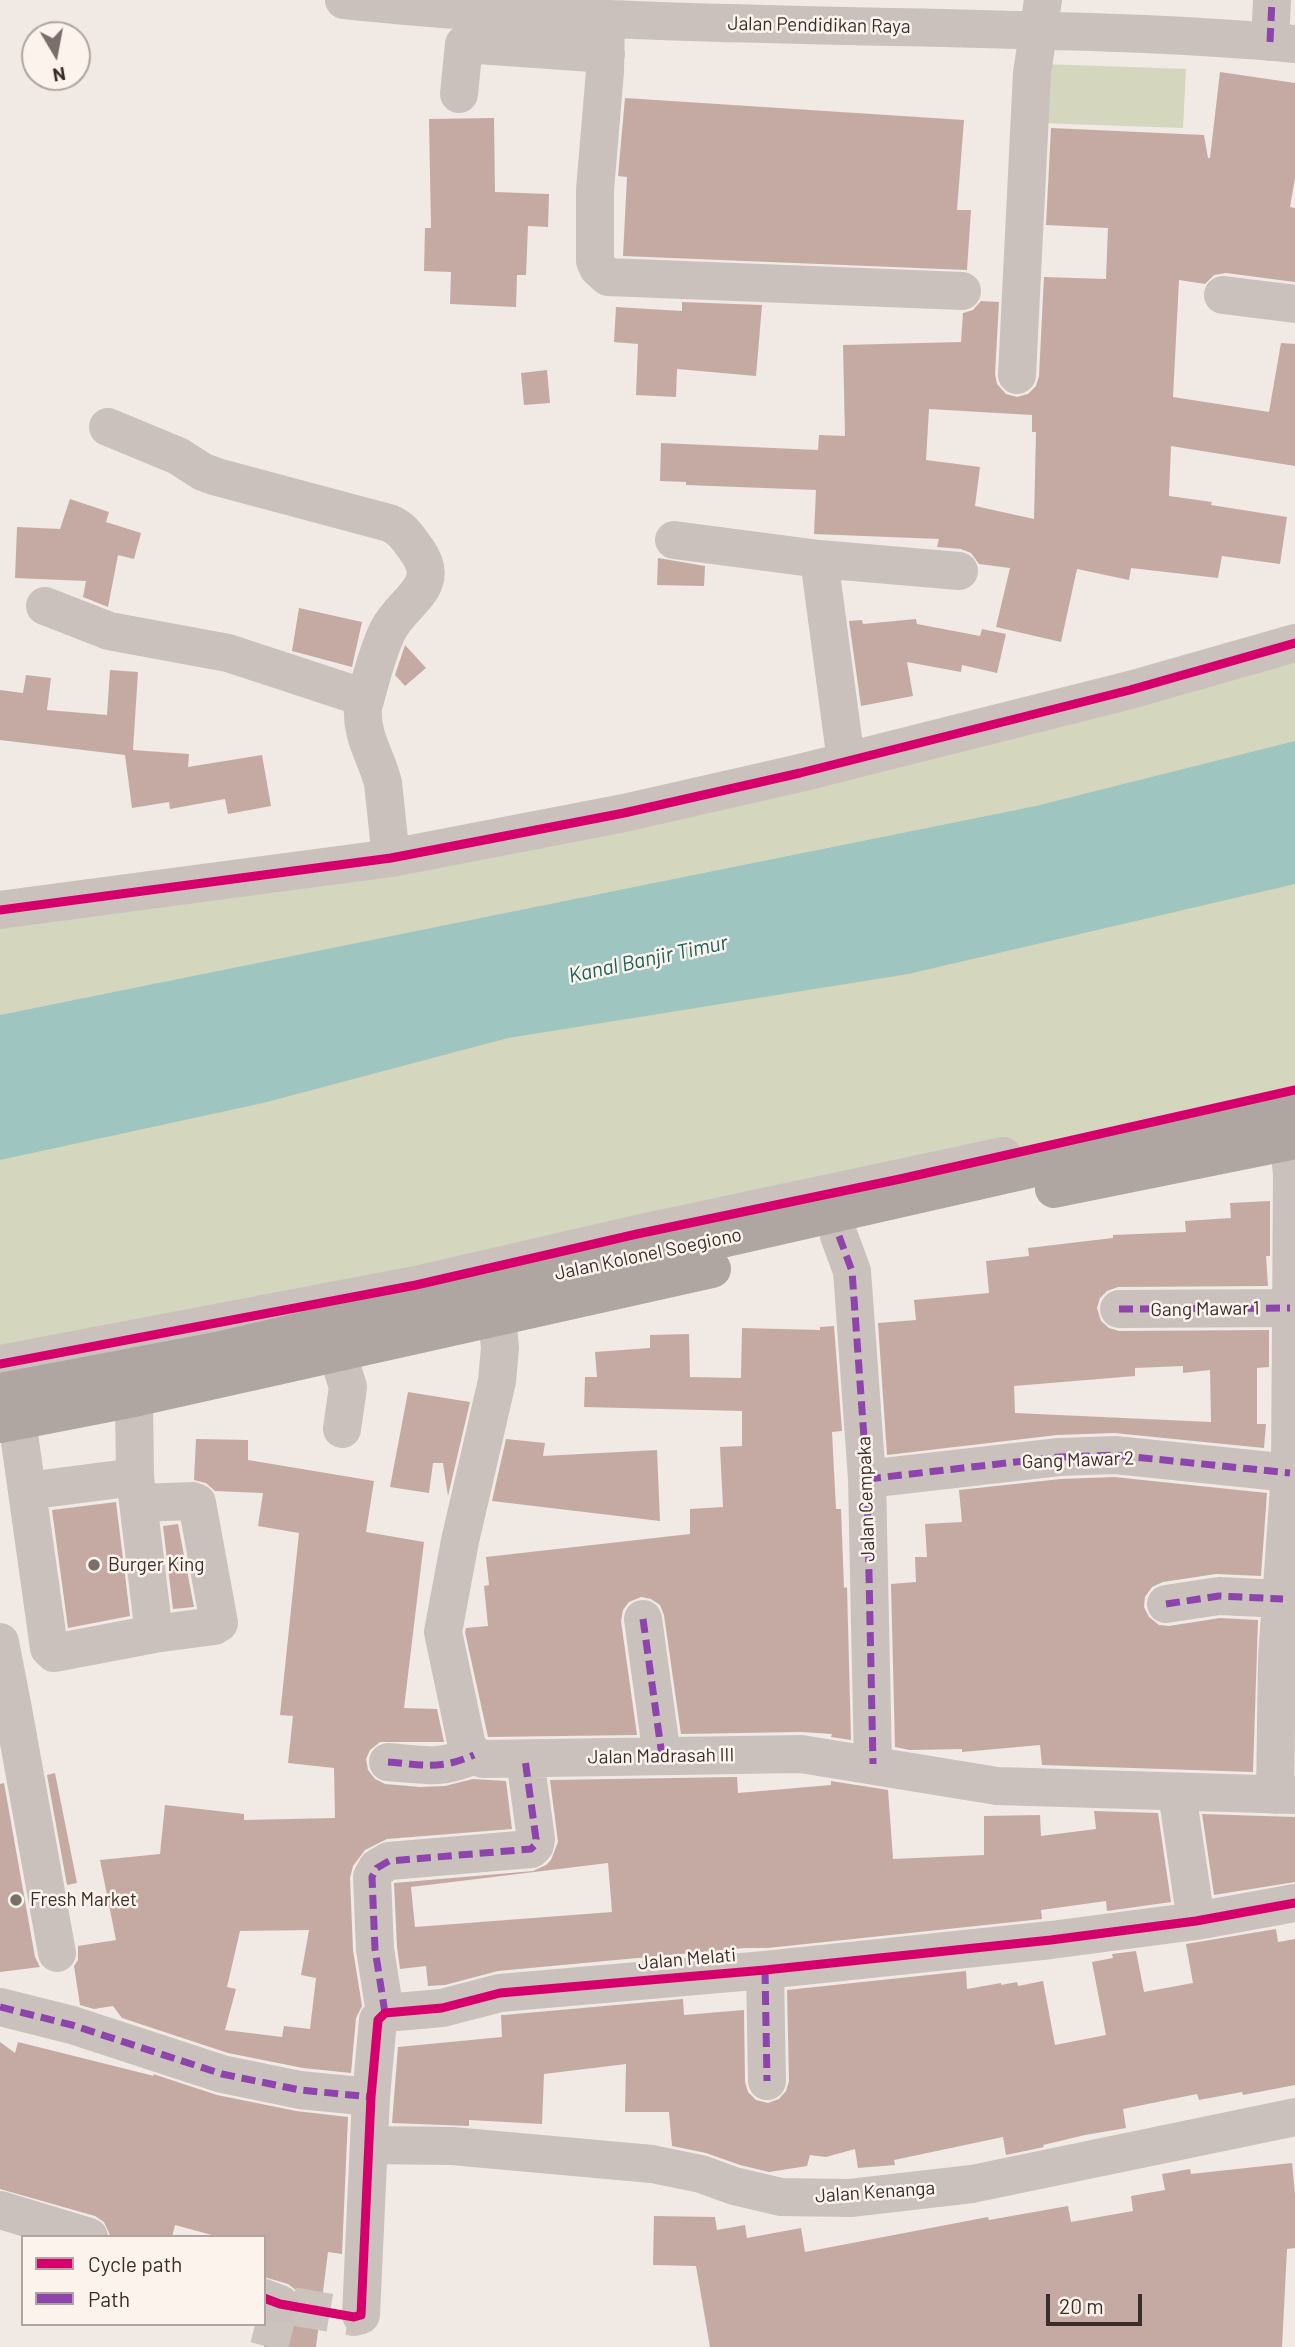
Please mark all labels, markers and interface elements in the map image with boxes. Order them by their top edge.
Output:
street label: Jalan Pendidikan Raya [727,12,911,38]
north arrow [21,21,91,91]
text: N [51,63,68,88]
water label: Kanal Banjir Timur [566,930,730,988]
street label: Jalan Kolonel Soegiono [552,1223,744,1285]
street label: Gang Mawar 1 [1150,1297,1260,1321]
street label: Jalan Cempaka [852,1436,880,1562]
street label: Gang Mawar 2 [1021,1447,1135,1473]
place label: Burger King [108,1554,204,1576]
marker: Burger King [86,1557,102,1573]
street label: Jalan Madrasah III [587,1743,735,1769]
place label: Fresh Market [30,1889,137,1911]
marker: Fresh Market [8,1892,24,1908]
street label: Jalan Melati [637,1943,737,1975]
street label: Jalan Kenanga [814,2176,936,2208]
legend [21,2235,266,2326]
text: Cycle path [88,2251,182,2276]
scale bar [1050,2280,1146,2324]
text: Path [88,2286,130,2311]
text: 20 m [1059,2293,1104,2318]

